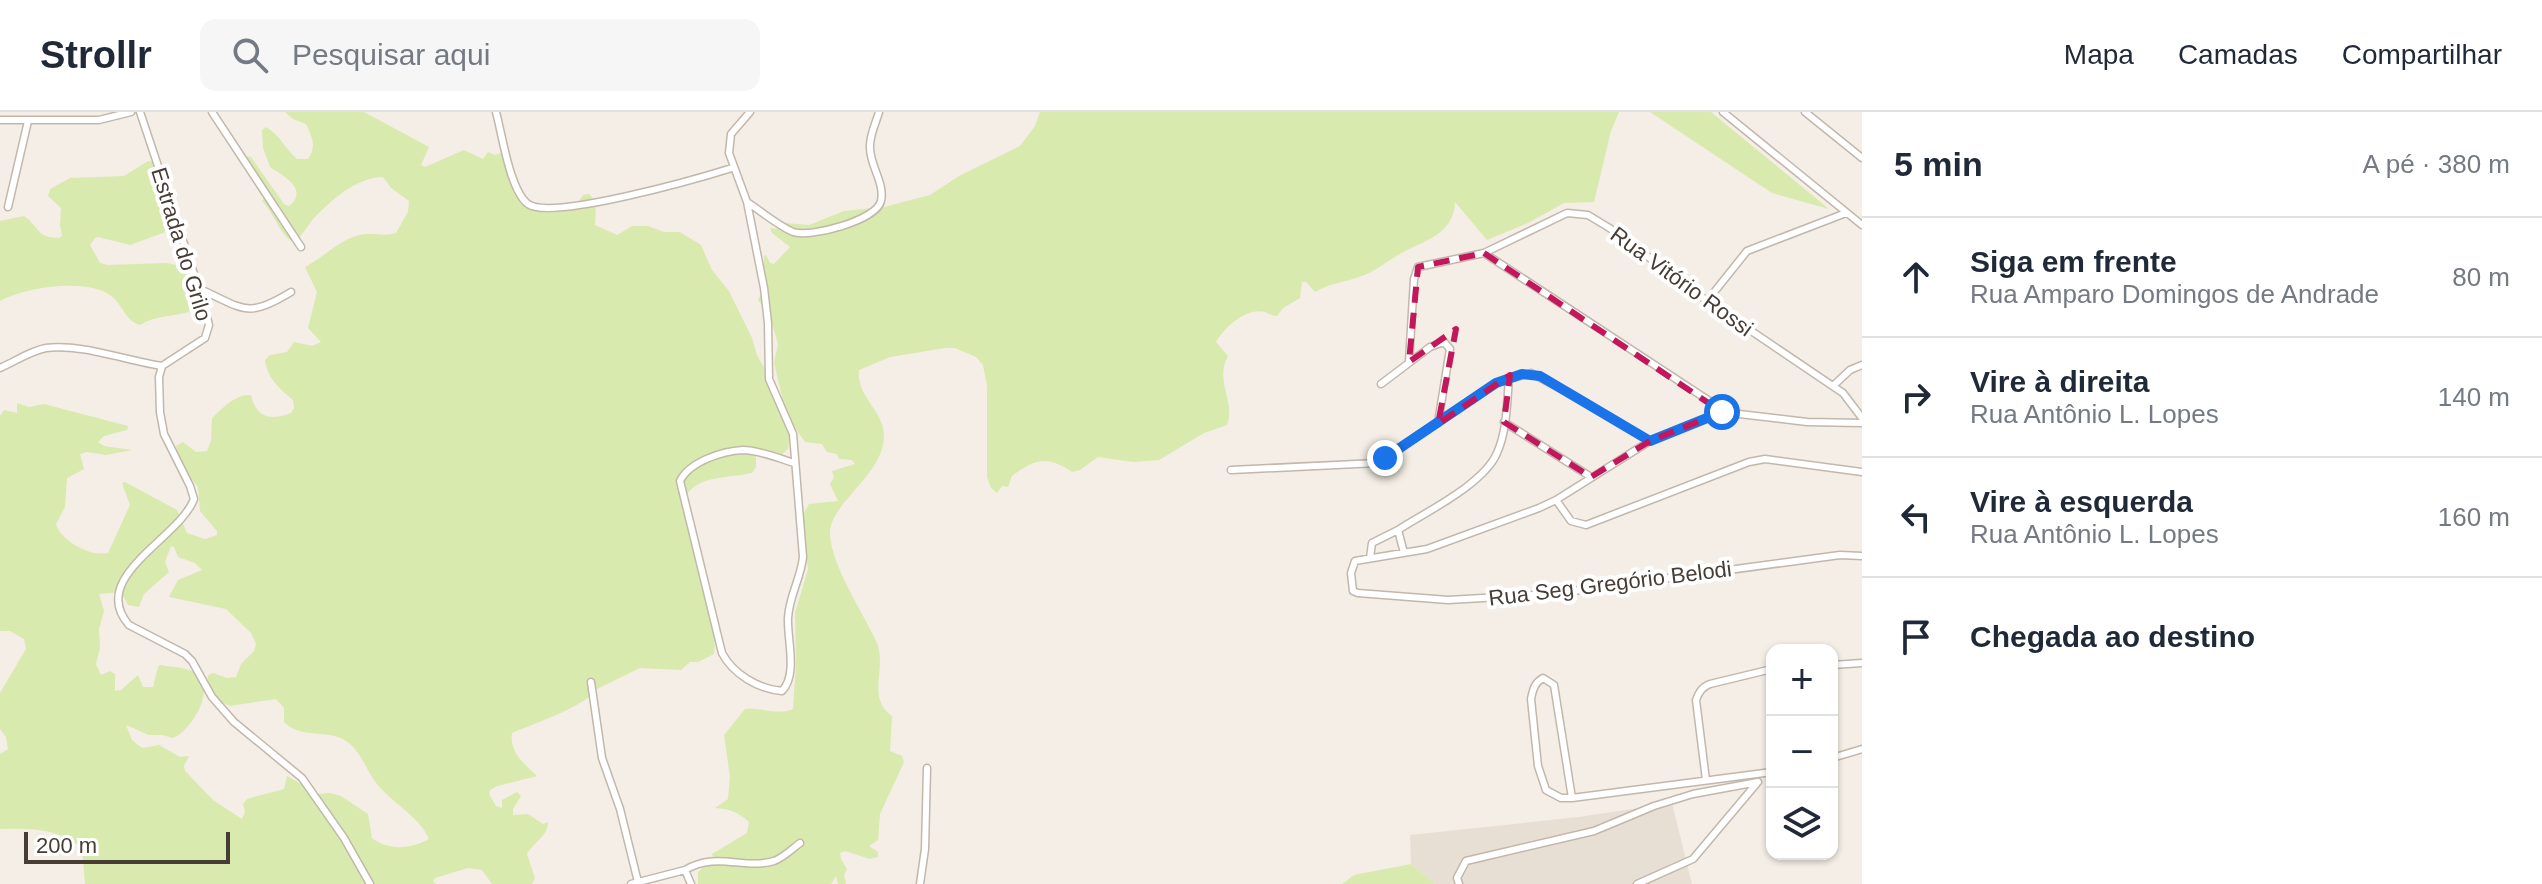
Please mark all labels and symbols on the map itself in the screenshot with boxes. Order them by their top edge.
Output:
street label: Estrada do Grilo [146,164,217,324]
street label: Rua Vitório Rossi [1606,221,1758,341]
route start [1704,394,1740,430]
route end [1367,440,1403,476]
street label: Rua Seg Gregório Belodi [1487,556,1733,611]
scale bar [24,828,230,864]

